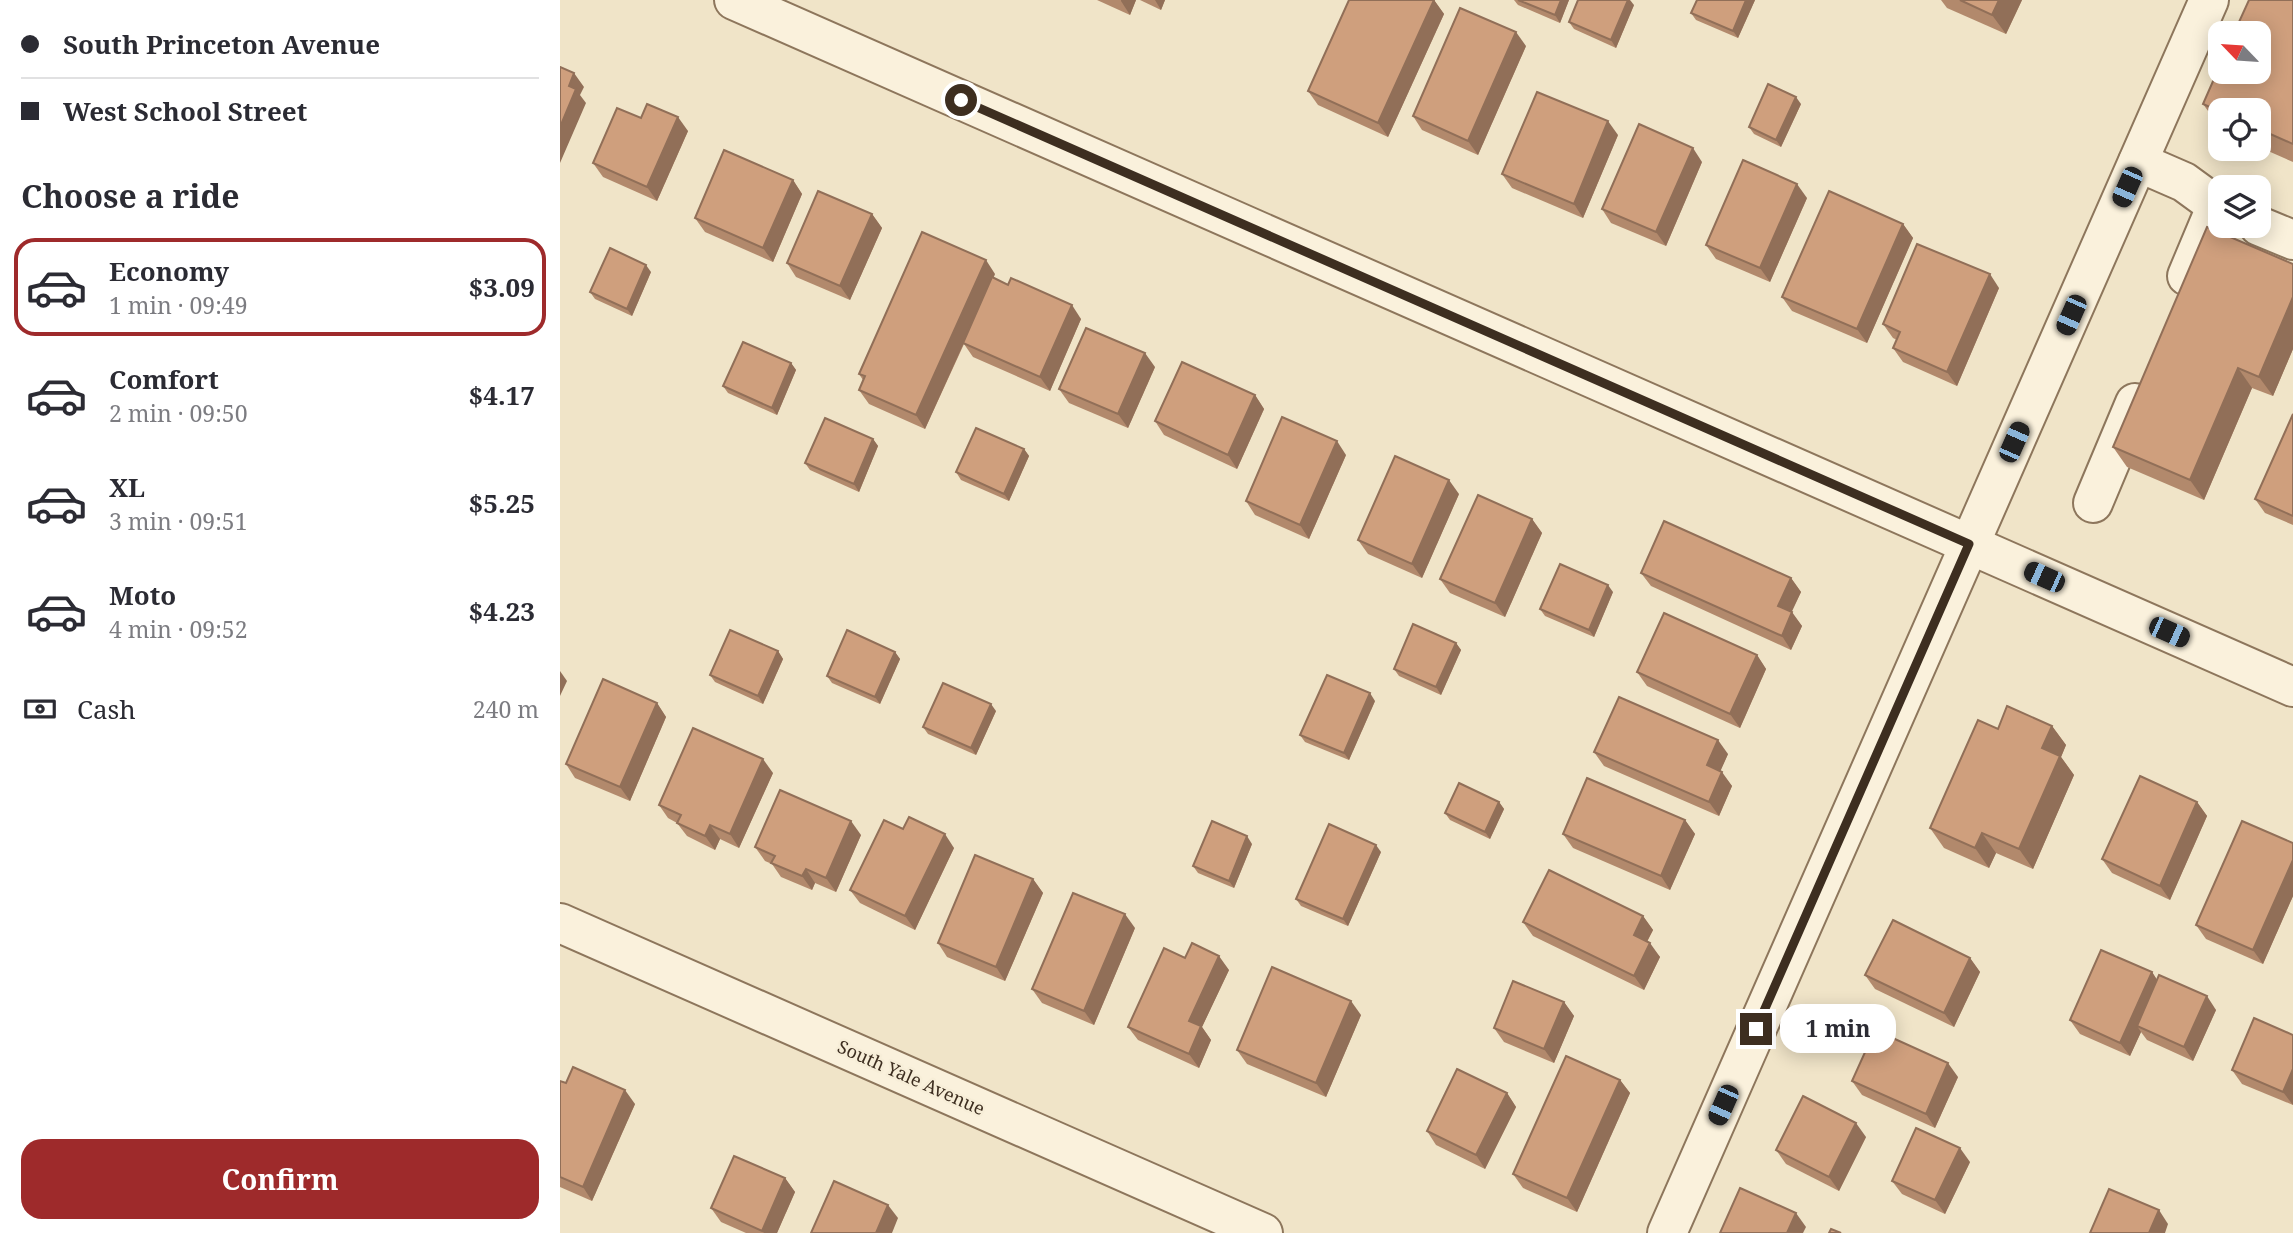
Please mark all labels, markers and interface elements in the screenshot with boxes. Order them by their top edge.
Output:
north arrow [2208,21,2272,84]
map controls [2208,21,2271,238]
text: South Princeton Avenue [63,26,380,62]
route start [945,84,977,116]
text: West School Street [63,93,307,129]
button: locate [2208,98,2271,161]
car [2109,164,2146,210]
text: Choose a ride [21,174,240,217]
button: layers [2208,175,2271,238]
text: Economy [109,253,229,289]
icon: car [25,256,88,319]
text: $3.09 [469,269,535,305]
text: 1 min · 09:49 [109,289,247,321]
car [2053,292,2090,338]
text: Comfort [109,361,219,397]
icon: car [25,364,88,427]
text: $4.17 [469,377,535,413]
text: 2 min · 09:50 [109,397,247,429]
car [1996,419,2033,465]
text: XL [109,469,145,505]
icon: car [25,472,88,535]
text: $5.25 [469,485,535,521]
text: 3 min · 09:51 [109,505,247,537]
car [2021,559,2068,595]
text: Moto [109,577,176,613]
icon: car [25,580,88,643]
text: $4.23 [469,593,535,629]
text: 4 min · 09:52 [109,613,247,645]
car [2146,614,2193,650]
icon: cash [21,690,59,728]
text: Cash [77,691,136,727]
text: 240 m [473,693,539,725]
callout: 1 min [1780,1004,1896,1054]
text: 1 min [1805,1012,1871,1044]
route end [1740,1013,1772,1045]
street label: South Yale Avenue [834,1034,989,1120]
car [1705,1082,1742,1128]
button: Confirm [21,1139,539,1219]

